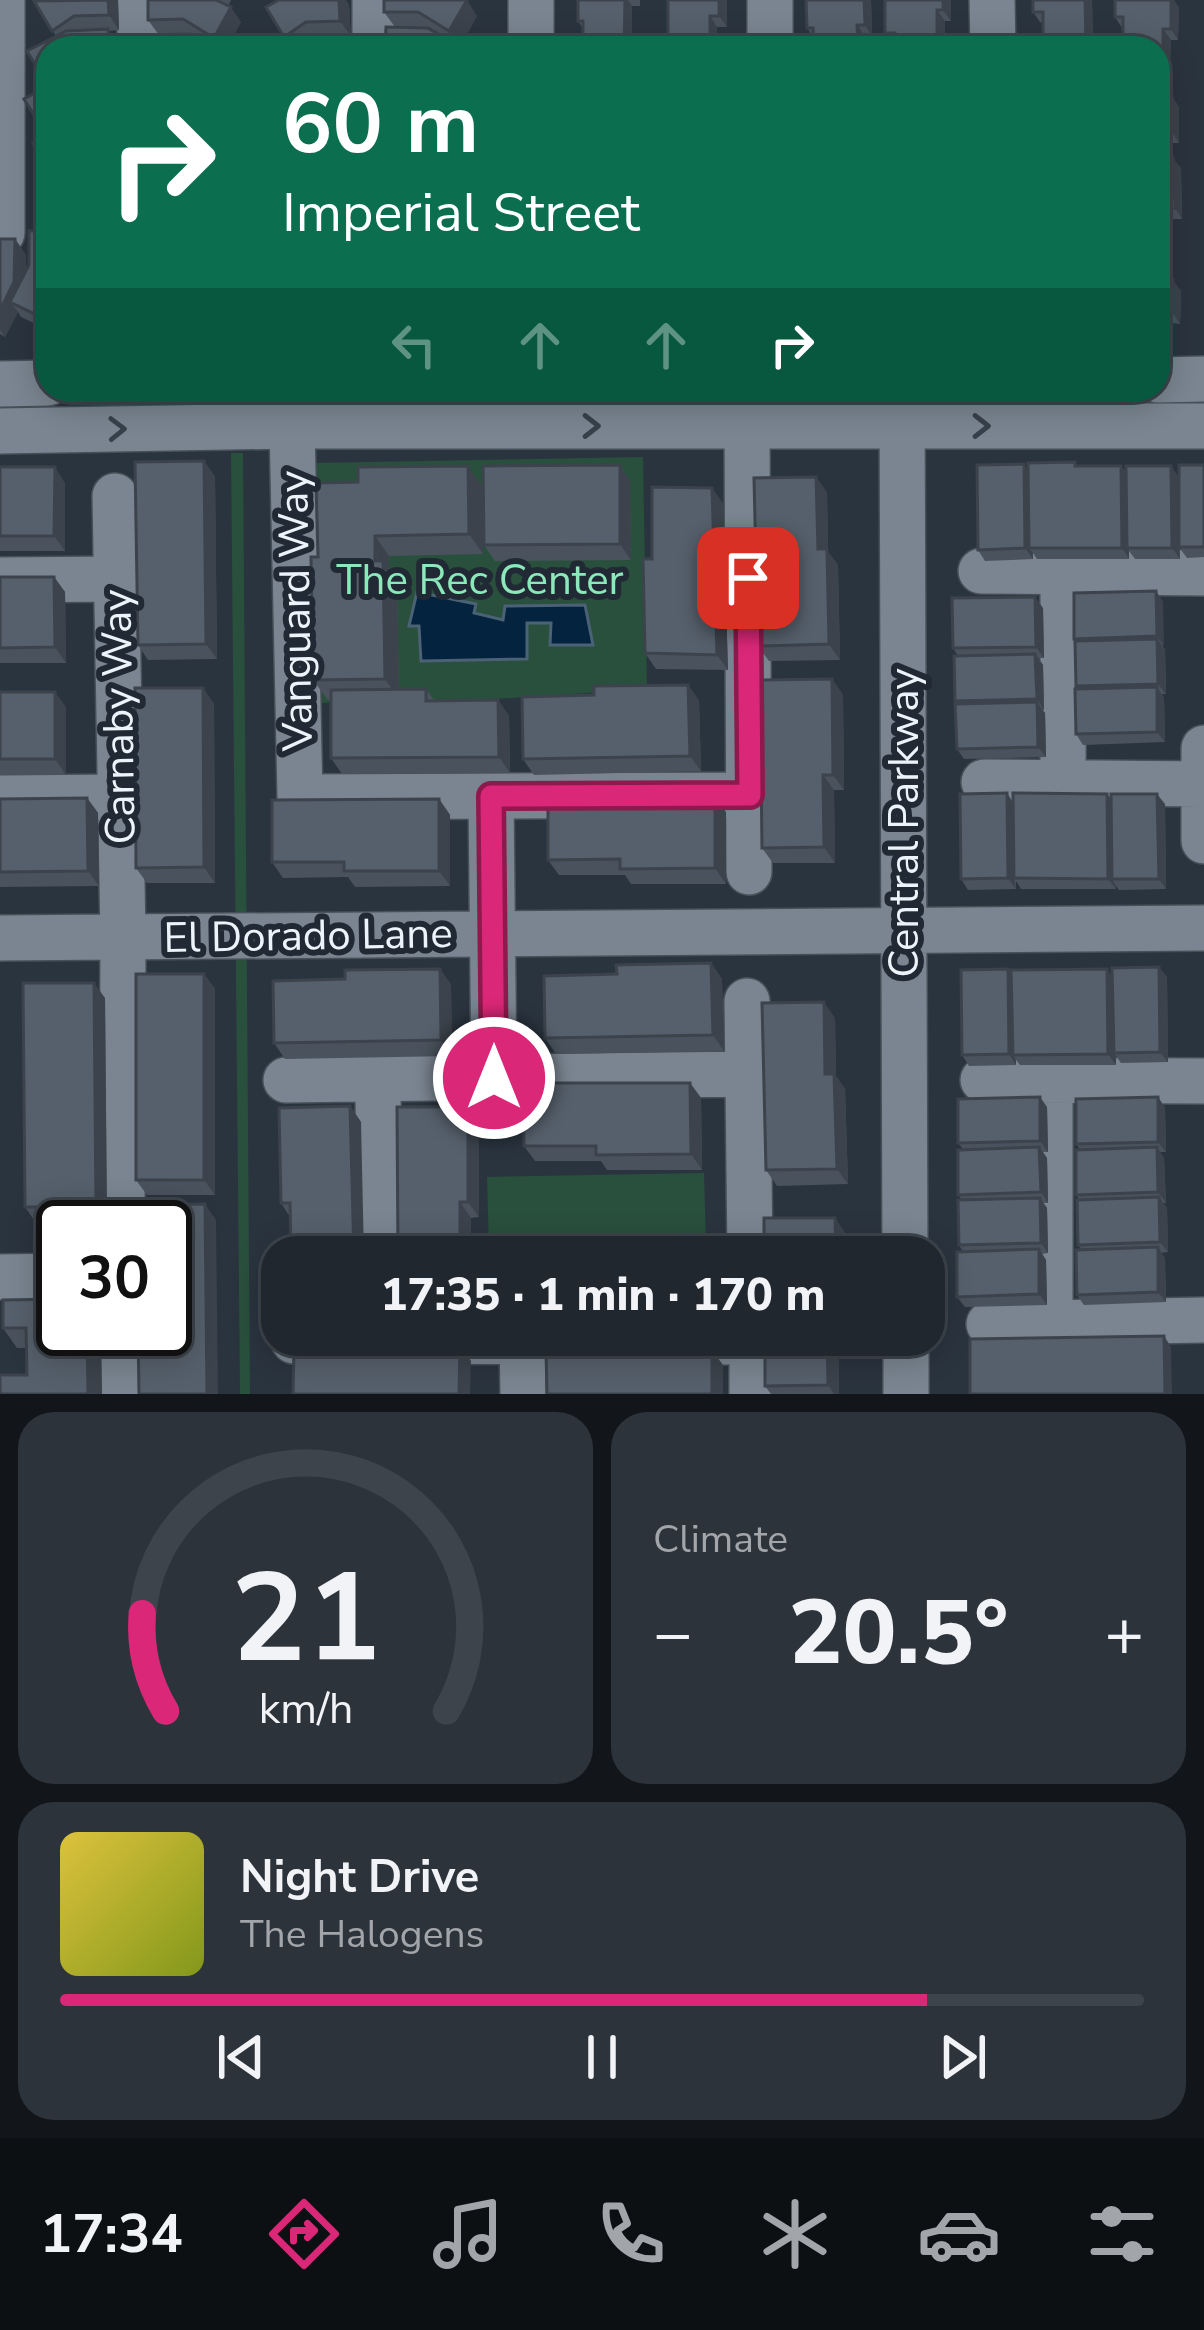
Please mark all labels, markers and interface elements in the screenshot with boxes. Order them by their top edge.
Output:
text: 60 m [282,67,479,182]
icon: right [84,84,240,240]
text: Imperial Street [282,176,640,250]
icon: left [381,312,447,378]
icon: ahead [507,312,573,378]
icon: ahead [633,312,699,378]
icon: right [759,312,825,378]
one-way arrow [583,413,601,439]
one-way arrow [973,413,991,439]
one-way arrow [109,416,127,442]
street label: Vanguard Way [265,470,327,753]
pin [697,527,799,629]
icon: arrive [715,545,781,611]
park label: The Rec Center [336,552,624,609]
street label: Carnaby Way [88,589,150,845]
street label: Central Parkway [876,668,933,978]
street label: El Dorado Lane [163,905,453,967]
position arrow [431,1015,557,1141]
speed limit sign: 30 [36,1200,192,1356]
text: 17:35 · 1 min · 170 m [380,1265,826,1326]
text: Climate [653,1513,788,1566]
text: 21 [231,1534,380,1704]
text: 20.5° [789,1572,1008,1695]
text: − [653,1589,693,1679]
text: + [1104,1589,1144,1679]
text: km/h [258,1680,353,1738]
text: Night Drive [240,1847,479,1908]
text: The Halogens [240,1908,484,1961]
icon: previous [208,2024,274,2090]
icon: pause [569,2024,635,2090]
icon: next [930,2024,996,2090]
icon: directions [262,2192,346,2276]
icon: music [426,2192,510,2276]
icon: phone [589,2192,673,2276]
icon: climate [753,2192,837,2276]
icon: car [917,2192,1001,2276]
icon: filters [1080,2192,1164,2276]
text: 17:34 [40,2197,183,2271]

